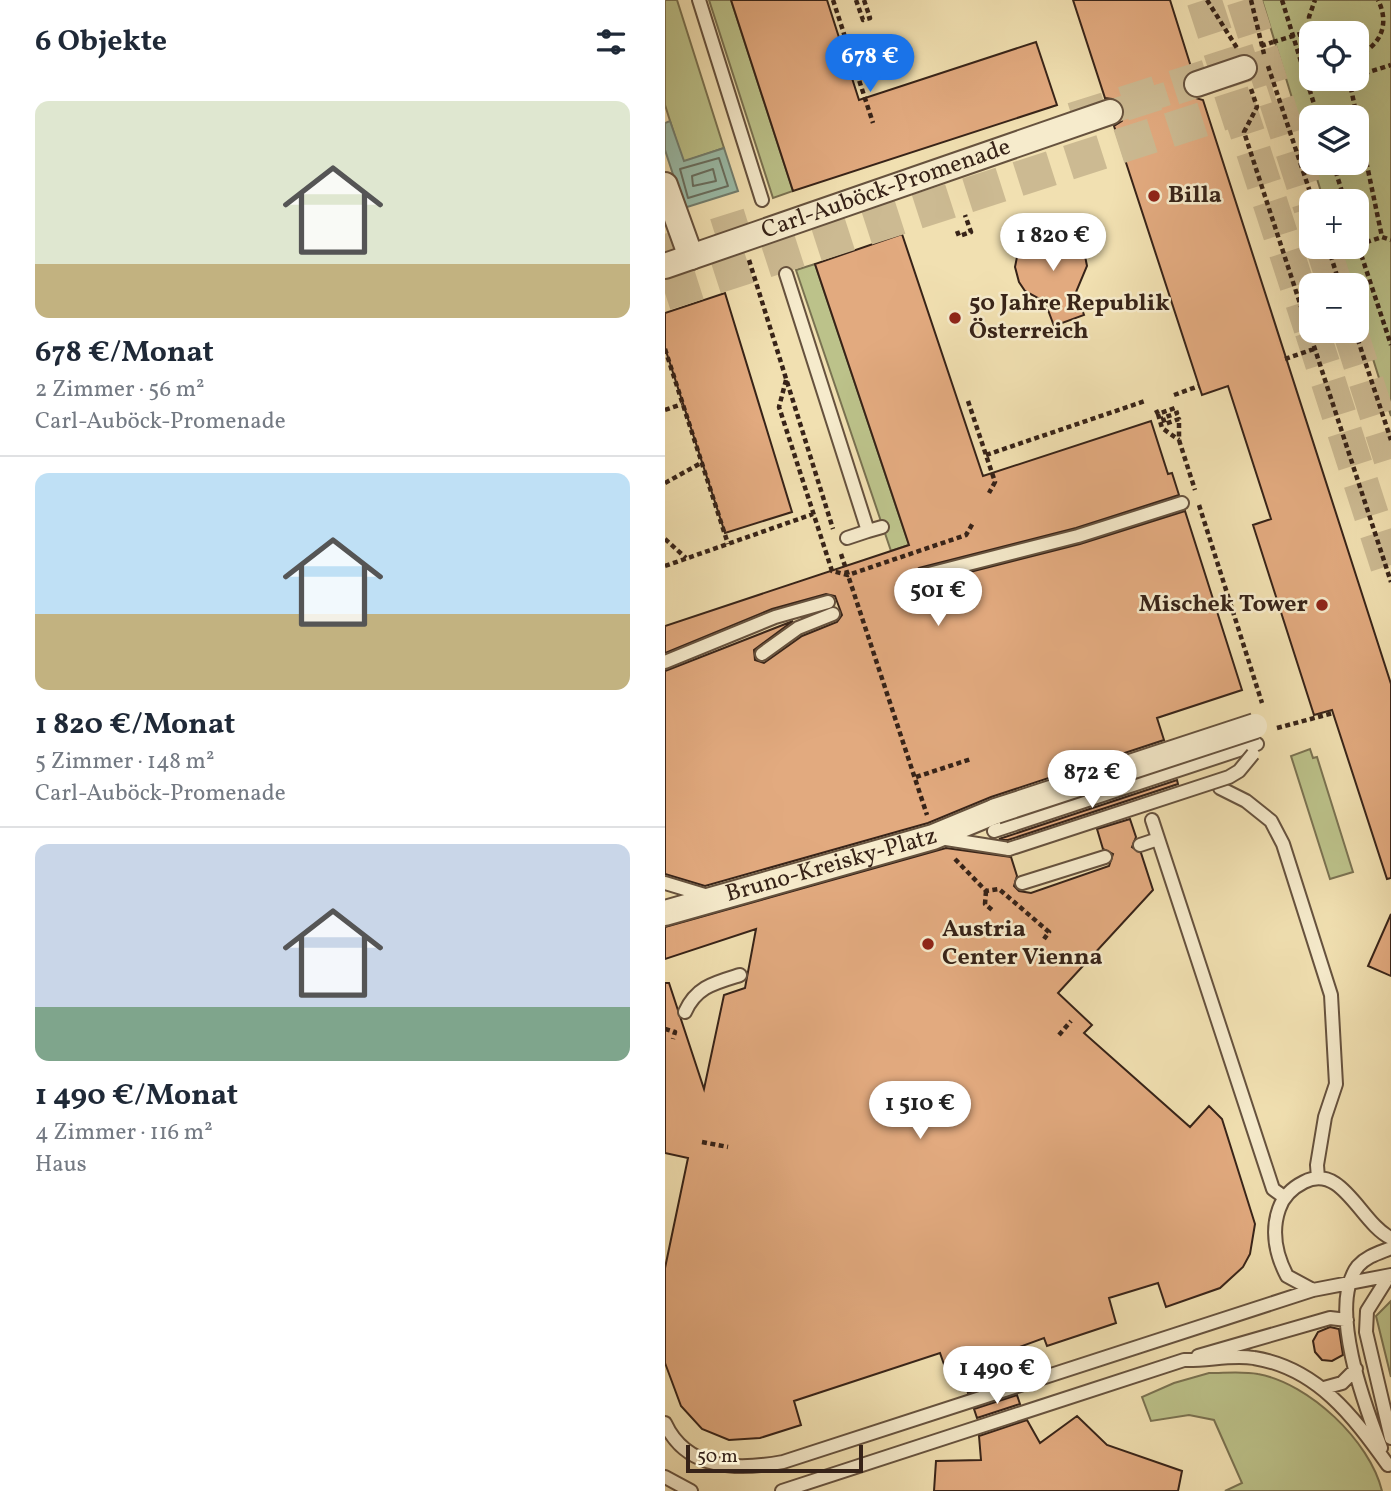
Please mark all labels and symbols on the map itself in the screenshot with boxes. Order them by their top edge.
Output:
pin: 678 € [821,34,919,94]
street label: Carl-Auböck-Promenade [757,131,1015,248]
place label: Billa [1168,179,1222,213]
marker: Billa [1146,188,1162,204]
pin: 1 820 € [988,214,1118,273]
place label: 50 Jahre Republik Österreich [969,287,1170,349]
marker: 50 Jahre Republik Österreich [947,310,963,326]
pin: 501 € [889,568,987,628]
place label: Mischek Tower [1139,588,1308,622]
marker: Mischek Tower [1314,597,1330,613]
pin: 872 € [1043,750,1141,810]
street label: Bruno-Kreisky-Platz [722,820,941,912]
place label: Austria Center Vienna [942,913,1103,975]
marker: Austria Center Vienna [920,936,936,952]
pin: 1 510 € [855,1082,985,1141]
pin: 1 490 € [932,1346,1062,1406]
scale bar [686,1442,863,1474]

